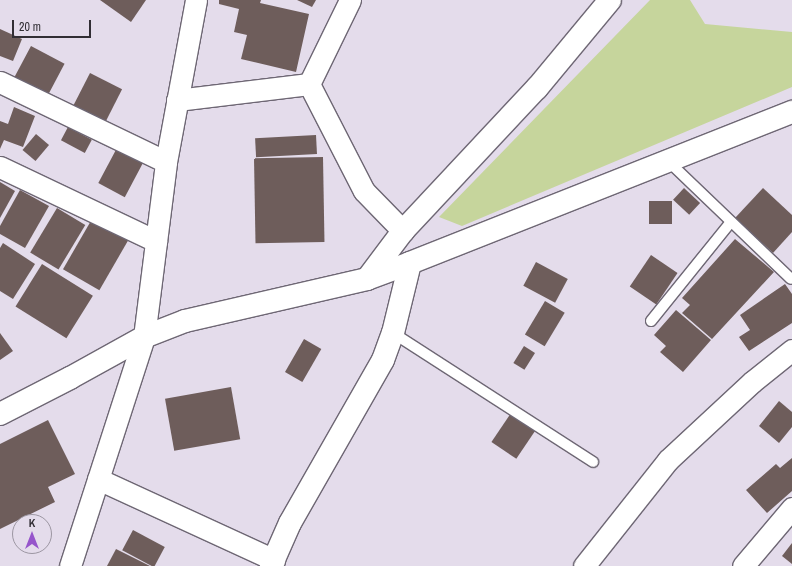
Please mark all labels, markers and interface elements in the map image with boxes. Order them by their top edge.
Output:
scale bar [14,12,93,38]
text: 20 m [19,19,41,35]
north arrow [12,514,52,554]
text: K [29,516,35,530]

